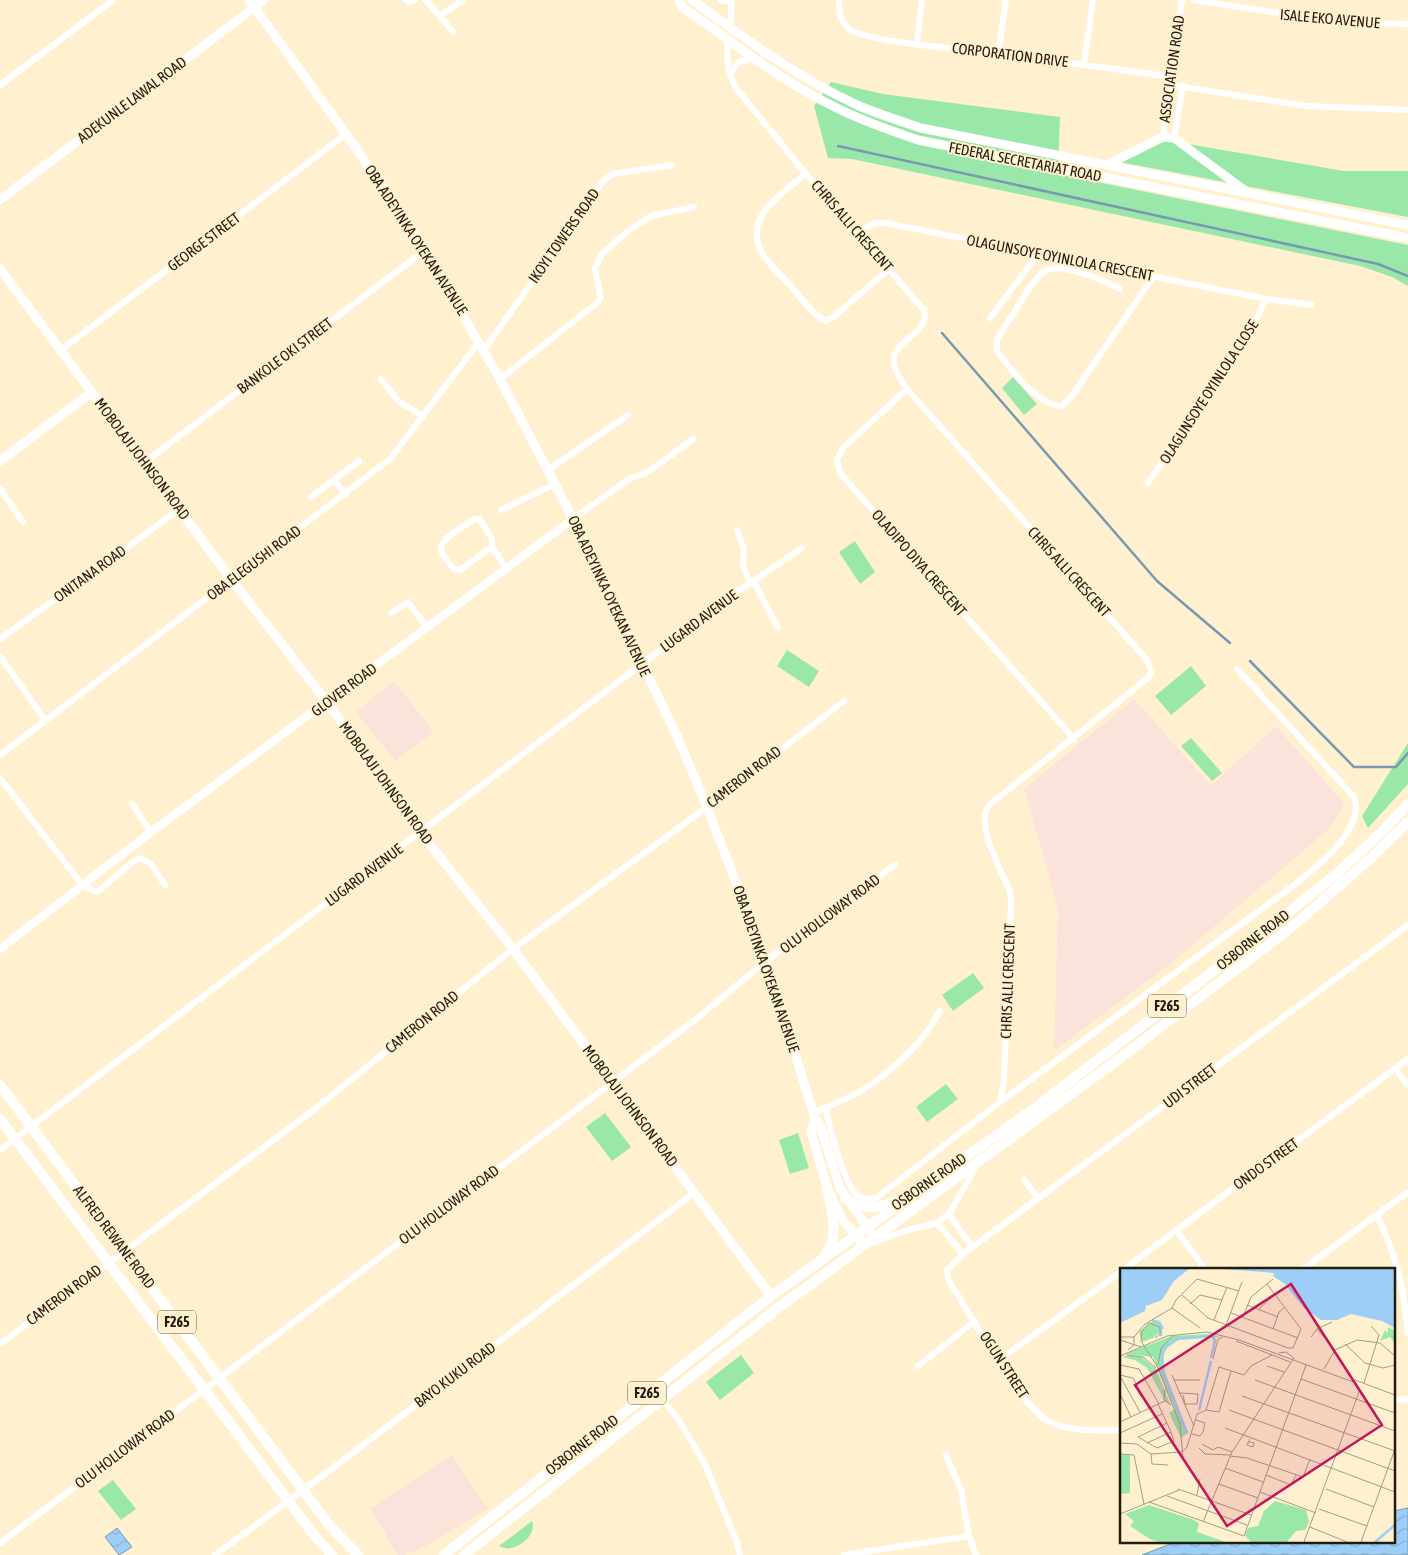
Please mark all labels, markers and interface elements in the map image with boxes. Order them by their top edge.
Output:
street label: ISALE EKO AVENUE [1279,6,1382,31]
street label: ASSOCIATION ROAD [1156,14,1187,124]
street label: CORPORATION DRIVE [951,39,1070,70]
street label: ADEKUNLE LAWAL ROAD [74,53,190,146]
street label: FEDERAL SECRETARIAT ROAD [947,138,1103,185]
street label: OBA ADEYINKA OYEKAN AVENUE [362,162,472,318]
street label: CHRIS ALLI CRESCENT [808,177,897,275]
street label: IKOYI TOWERS ROAD [525,185,603,286]
street label: GEORGE STREET [164,209,244,274]
street label: OLAGUNSOYE OYINLOLA CRESCENT [965,231,1155,284]
street label: BANKOLE OKI STREET [234,314,336,397]
street label: OLAGUNSOYE OYINLOLA CLOSE [1156,316,1262,467]
street label: MOBOLAJI JOHNSON ROAD [91,395,194,523]
street label: OLADIPO DIYA CRESCENT [869,506,970,620]
street label: OBA ADEYINKA OYEKAN AVENUE [565,513,654,679]
street label: OBA ELEGUSHI ROAD [203,522,304,604]
street label: CHRIS ALLI CRESCENT [1024,523,1115,621]
street label: ONITANA ROAD [50,542,129,605]
street label: LUGARD AVENUE [657,586,741,655]
street label: GLOVER ROAD [308,660,380,720]
street label: MOBOLAJI JOHNSON ROAD [336,718,437,847]
street label: CAMERON ROAD [703,742,784,811]
street label: LUGARD AVENUE [322,840,406,909]
street label: OLU HOLLOWAY ROAD [776,871,883,957]
street label: OBA ADEYINKA OYEKAN AVENUE [730,883,803,1055]
street label: OSBORNE ROAD [1213,906,1292,973]
street label: CHRIS ALLI CRESCENT [997,923,1018,1039]
street label: CAMERON ROAD [382,987,462,1056]
road number: F265 [1148,994,1186,1018]
street label: MOBOLAJI JOHNSON ROAD [579,1042,682,1170]
street label: UDI STREET [1159,1060,1220,1111]
street label: ONDO STREET [1230,1134,1302,1193]
street label: OSBORNE ROAD [888,1150,969,1214]
street label: OLU HOLLOWAY ROAD [395,1162,502,1248]
street label: ALFRED REWANE ROAD [70,1182,159,1292]
street label: CAMERON ROAD [23,1261,105,1328]
inset map [1120,1268,1396,1542]
road number: F265 [158,1310,196,1334]
street label: OGUN STREET [977,1328,1033,1402]
street label: BAYO KUKU ROAD [411,1339,499,1411]
road number: F265 [628,1382,666,1405]
street label: OLU HOLLOWAY ROAD [71,1406,178,1492]
street label: OSBORNE ROAD [542,1411,621,1478]

